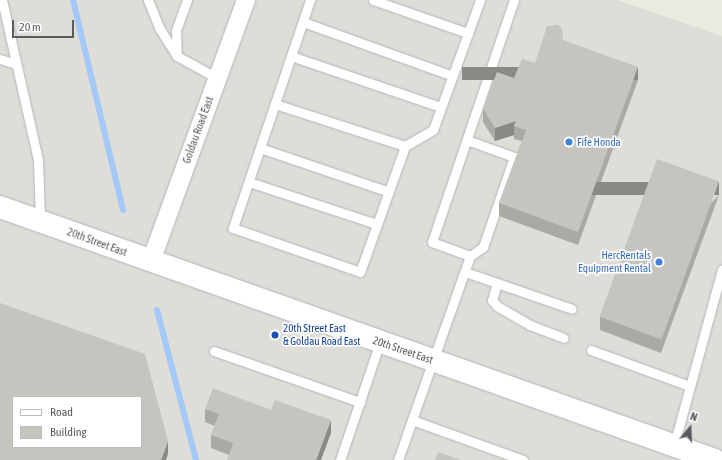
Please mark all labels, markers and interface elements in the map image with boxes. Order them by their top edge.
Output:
scale bar [14,12,76,38]
text: 20 m [19,20,41,34]
street label: Goldau Road East [180,95,216,165]
place label: Fife Honda [577,135,621,149]
marker: Fife Honda [564,137,574,147]
street label: 20th Street East [65,225,129,259]
place label: HercRentals Equipment Rental [578,249,651,275]
marker: HercRentals Equipment Rental [654,257,664,267]
place label: 20th Street East & Goldau Road East [283,322,361,348]
marker: 20th Street East & Goldau Road East [270,330,280,340]
street label: 20th Street East [371,334,435,366]
legend [12,396,142,448]
text: Road [50,405,73,419]
north arrow [670,408,710,448]
text: N [689,410,699,423]
text: Building [50,425,87,439]

